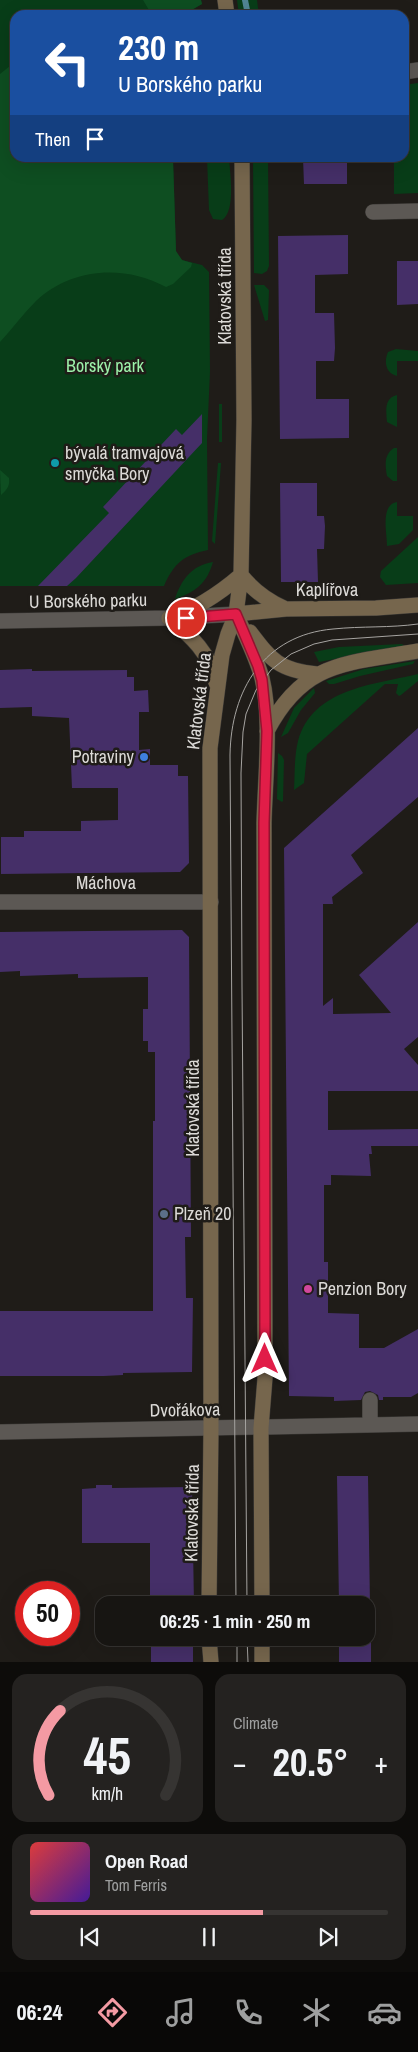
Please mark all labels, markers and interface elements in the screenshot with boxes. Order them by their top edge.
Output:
text: 230 m [118,24,199,71]
icon: left [35,30,100,95]
text: U Borského parku [118,69,262,99]
icon: arrive [81,125,109,153]
text: Then [35,126,71,152]
street label: Klatovská třída [212,247,237,345]
park label: Borský park [66,353,145,378]
place label: bývalá tramvajová smyčka Bory [65,440,184,486]
marker: bývalá tramvajová smyčka Bory [49,457,61,469]
street label: Kaplířova [296,577,358,602]
street label: U Borského parku [29,587,147,614]
pin [165,597,207,639]
icon: arrive [172,604,200,632]
street label: Klatovská třída [180,651,217,751]
place label: Potraviny [72,744,135,769]
marker: Potraviny [138,751,150,763]
street label: Máchova [76,870,136,895]
street label: Klatovská třída [180,1059,205,1157]
place label: Plzeň 20 [174,1201,231,1226]
marker: Plzeň 20 [158,1208,170,1220]
place label: Penzion Bory [318,1276,407,1301]
marker: Penzion Bory [302,1283,314,1295]
position arrow [238,1332,290,1384]
street label: Dvořákova [150,1396,220,1423]
street label: Klatovská třída [178,1464,205,1562]
speed limit sign: 50 [15,1581,80,1646]
text: 06:25 · 1 min · 250 m [160,1608,310,1634]
text: Climate [233,1712,278,1734]
text: 45 [84,1720,131,1790]
text: 20.5° [273,1737,348,1788]
text: − [233,1744,246,1782]
text: + [375,1744,388,1782]
text: km/h [92,1782,123,1806]
text: Open Road [105,1848,188,1874]
text: Tom Ferris [105,1874,167,1896]
icon: previous [76,1923,104,1951]
icon: pause [195,1923,223,1951]
icon: next [314,1923,342,1951]
icon: directions [95,1995,130,2030]
icon: music [163,1995,198,2030]
icon: phone [231,1995,266,2030]
icon: climate [299,1995,334,2030]
icon: car [367,1995,402,2030]
text: 06:24 [16,1997,63,2027]

